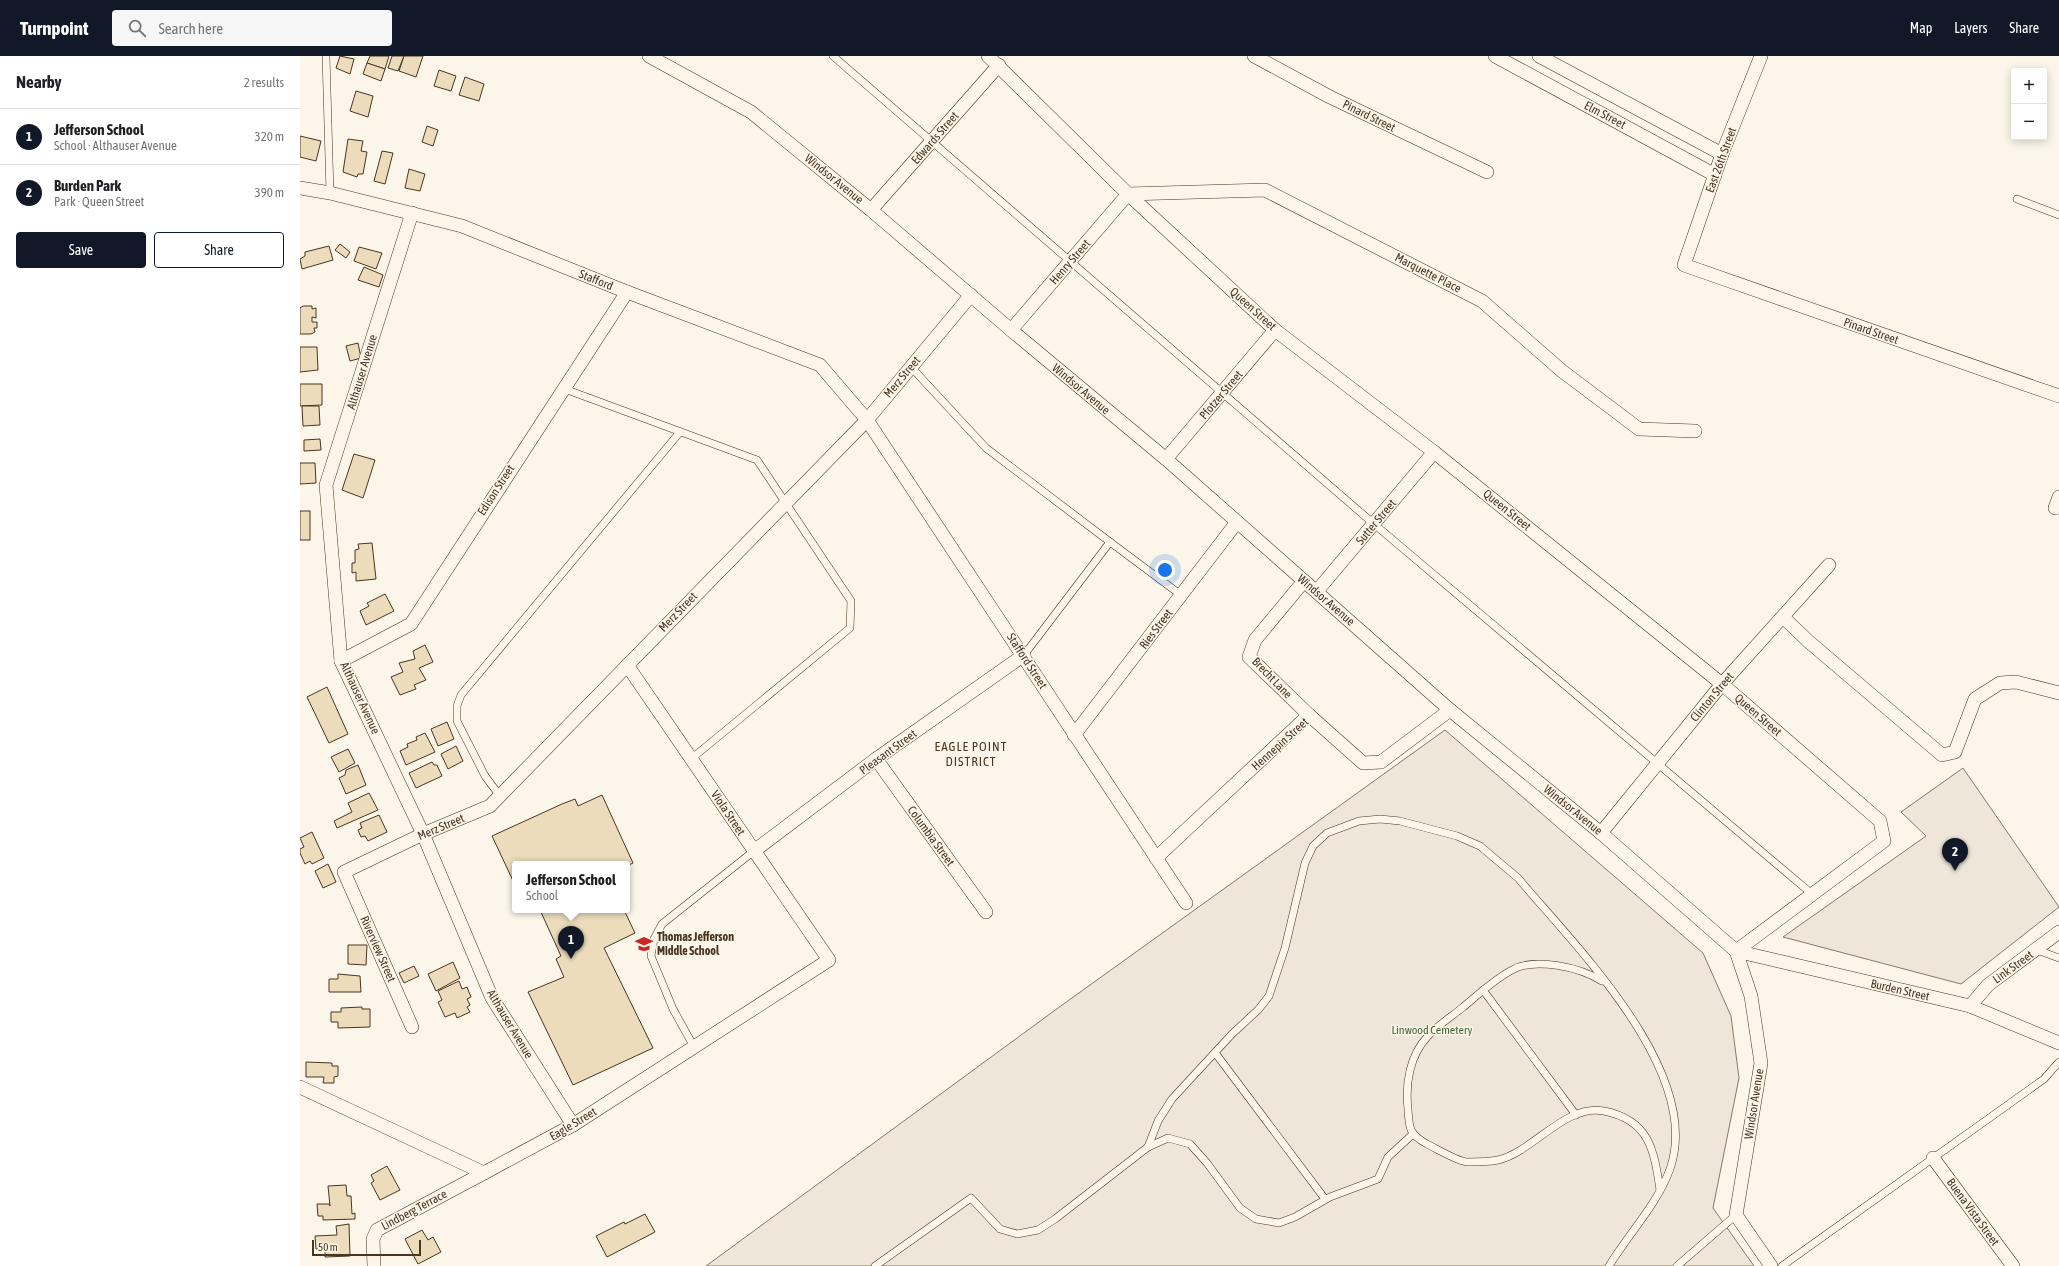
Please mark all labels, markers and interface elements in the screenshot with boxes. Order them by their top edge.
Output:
search box [112,10,392,46]
text: Turnpoint [20,17,88,39]
icon: search [126,17,148,39]
text: Search here [158,20,223,37]
text: Map [1910,20,1932,36]
text: Layers [1954,20,1987,36]
text: Share [2009,20,2039,36]
map controls [2011,68,2047,140]
button: + [2011,68,2047,104]
text: Nearby [16,72,62,92]
text: 2 results [244,75,284,90]
street label: Pinard Street [1340,97,1398,135]
street label: Elm Street [1582,98,1629,132]
button: − [2011,104,2047,140]
street label: Edwards Street [908,109,962,167]
text: Jefferson School [54,121,144,138]
street label: East 26th Street [1703,125,1739,195]
text: 1 [26,129,32,144]
text: 320 m [255,129,284,144]
text: School · Althauser Avenue [54,138,177,153]
street label: Windsor Avenue [802,151,866,207]
text: Burden Park [54,177,121,194]
text: 2 [26,185,32,200]
text: 390 m [255,185,284,200]
text: Park · Queen Street [54,194,144,209]
button: Save [16,232,146,268]
button: Share [154,232,284,268]
street label: Henry Street [1047,236,1094,287]
street label: Marquette Place [1393,250,1463,296]
street label: Stafford [577,267,615,293]
street label: Queen Street [1227,285,1279,334]
street label: Pinard Street [1842,315,1901,347]
street label: Althauser Avenue [344,333,380,411]
street label: Merz Street [881,353,924,400]
street label: Windsor Avenue [1049,361,1113,417]
street label: Pfotzer Street [1197,367,1246,422]
street label: Edison Street [475,462,518,518]
street label: Queen Street [1480,486,1534,534]
street label: Sutter Street [1353,496,1399,547]
your location [1155,560,1175,580]
street label: Windsor Avenue [1295,571,1357,629]
street label: Merz Street [656,589,701,635]
street label: Ries Street [1136,606,1176,652]
street label: Stafford Street [1004,631,1050,692]
street label: Brecht Lane [1249,655,1295,701]
street label: Althauser Avenue [337,660,383,736]
street label: Clinton Street [1687,669,1737,724]
street label: Queen Street [1732,691,1785,739]
street label: Hennepin Street [1249,714,1312,773]
street label: Pleasant Street [857,726,920,777]
district label: EAGLE POINT DISTRICT [935,739,1007,769]
street label: Windsor Avenue [1541,782,1605,838]
street label: Viola Street [708,788,748,839]
street label: Columbia Street [905,803,958,869]
street label: Merz Street [416,811,467,843]
pin: 2 [1942,838,1968,871]
popup [512,861,630,913]
text: Jefferson School [526,871,616,888]
text: School [526,888,558,903]
street label: Riverview Street [357,914,399,985]
pin: 1 [558,926,584,959]
place label: Thomas Jefferson Middle School [657,930,734,958]
school or university icon: Thomas Jefferson Middle School [634,934,654,954]
street label: Link Street [1990,947,2036,986]
street label: Burden Street [1869,976,1931,1004]
street label: Althauser Avenue [484,987,536,1061]
park label: Linwood Cemetery [1391,1023,1473,1037]
street label: Windsor Avenue [1742,1068,1766,1140]
street label: Eagle Street [547,1104,599,1143]
street label: Buena Vista Street [1944,1176,2002,1249]
street label: Lindberg Terrace [379,1187,449,1233]
scale bar [312,1238,421,1257]
text: 50 m [318,1241,338,1253]

